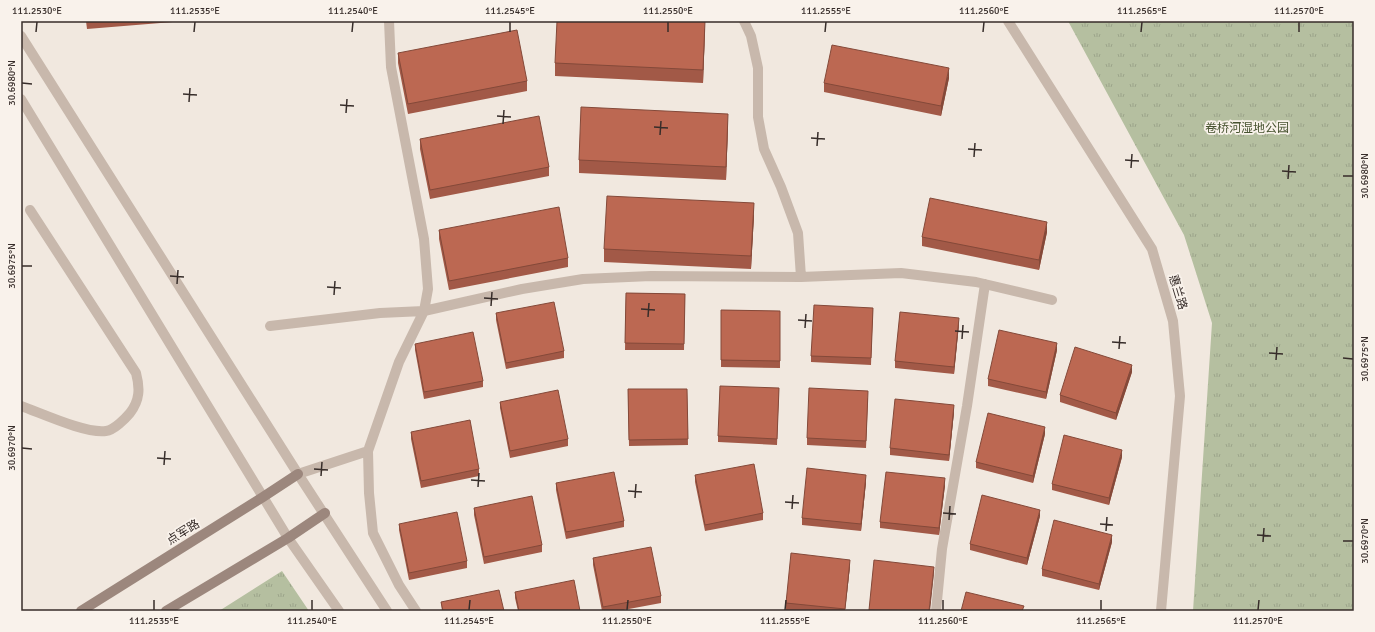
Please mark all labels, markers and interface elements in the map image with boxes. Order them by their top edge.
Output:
text: 111.2530°E [12,5,62,17]
text: 111.2535°E [170,5,220,17]
text: 111.2540°E [328,5,378,17]
text: 111.2545°E [485,5,535,17]
text: 111.2550°E [643,5,693,17]
text: 111.2555°E [801,5,851,17]
text: 111.2560°E [959,5,1009,17]
text: 111.2565°E [1117,5,1167,17]
text: 111.2570°E [1274,5,1324,17]
text: 30.6980°N [6,60,18,106]
park label: 卷桥河湿地公园 [1205,121,1289,136]
text: 30.6980°N [1359,153,1371,199]
text: 30.6975°N [6,243,18,289]
street label: 惠兰路 [1165,273,1190,312]
text: 30.6975°N [1359,336,1371,382]
text: 30.6970°N [6,425,18,471]
street label: 点军路 [164,517,203,548]
text: 30.6970°N [1359,518,1371,564]
text: 111.2535°E [129,615,179,627]
text: 111.2540°E [287,615,337,627]
text: 111.2545°E [444,615,494,627]
text: 111.2550°E [602,615,652,627]
text: 111.2555°E [760,615,810,627]
text: 111.2560°E [918,615,968,627]
text: 111.2565°E [1076,615,1126,627]
text: 111.2570°E [1233,615,1283,627]

